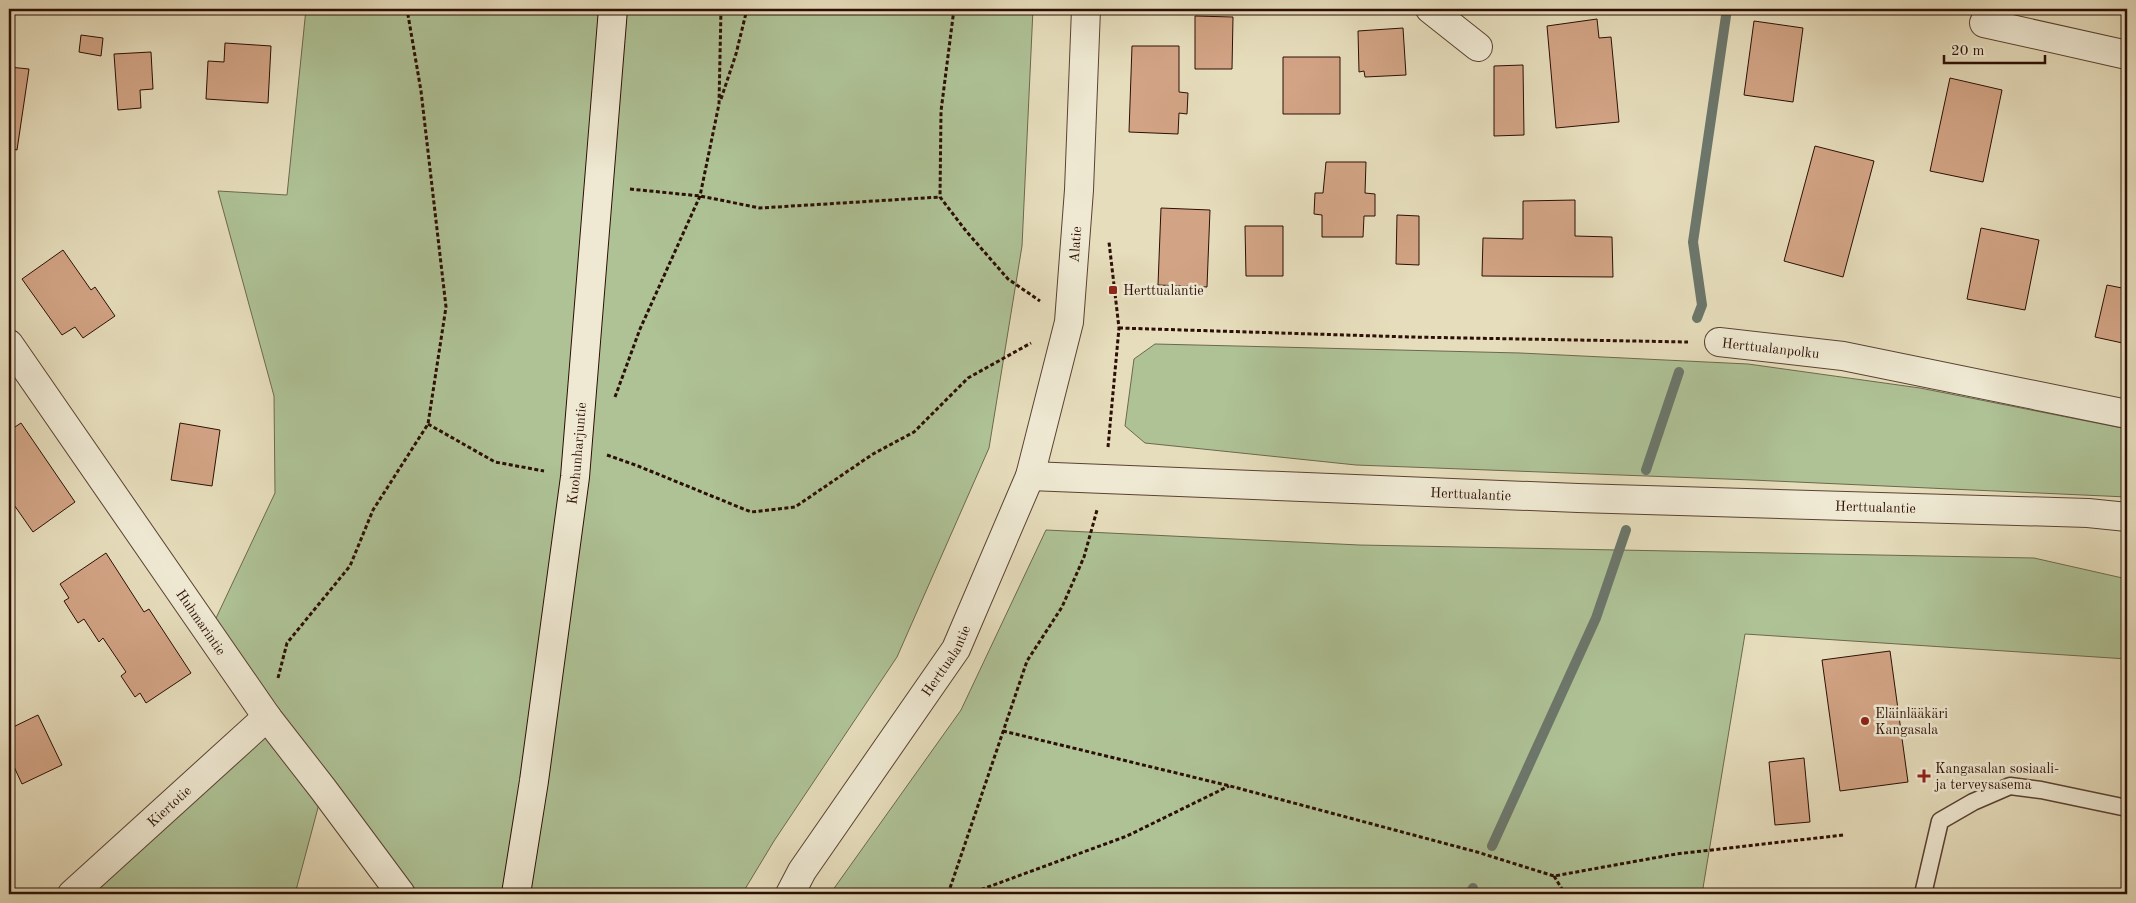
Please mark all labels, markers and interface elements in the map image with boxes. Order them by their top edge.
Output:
scale bar [1944,32,2045,64]
text: 20 m [1951,44,1985,59]
street label: Alatie [1068,226,1084,263]
marker: Herttualantie [1107,284,1119,296]
place label: Herttualantie [1123,284,1204,298]
street label: Herttualanpolku [1721,336,1821,361]
street label: Kuohunharjuntie [565,402,589,505]
street label: Herttualantie [1430,486,1511,503]
street label: Herttualantie [1835,500,1916,516]
street label: Huhmarintie [173,587,228,658]
street label: Herttualantie [919,623,973,699]
place label: Eläinlääkäri Kangasala [1875,707,1948,737]
marker: Eläinlääkäri Kangasala [1859,715,1871,727]
place label: Kangasalan sosiaali- ja terveysasema [1934,762,2059,792]
marker: Kangasalan sosiaali- ja terveysasema [1917,769,1931,783]
street label: Kiertotie [145,784,194,830]

